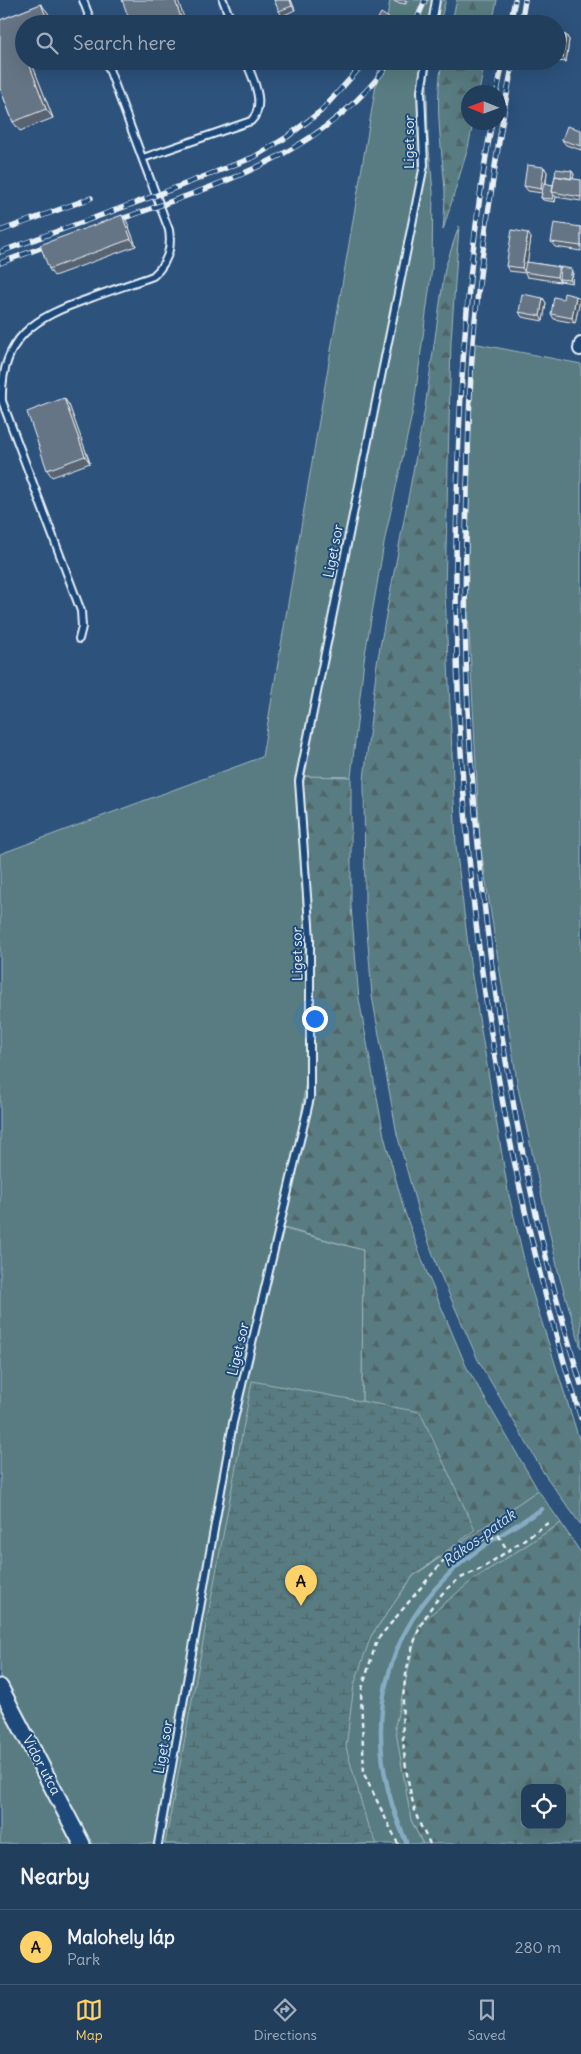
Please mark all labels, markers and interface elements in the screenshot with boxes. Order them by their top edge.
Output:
search box [15,15,566,70]
icon: search [33,29,61,57]
text: Search here [73,31,176,55]
north arrow [461,85,506,130]
street label: Liget sor [400,115,418,169]
street label: Liget sor [319,522,347,579]
street label: Liget sor [288,927,306,981]
your location [302,1006,328,1032]
street label: Liget sor [223,1320,253,1377]
water label: Rákos-patak [439,1504,520,1570]
pin: A [285,1565,317,1606]
street label: Liget sor [149,1719,177,1775]
street label: Vidor utca [19,1732,65,1798]
map controls [521,1784,566,1829]
button: locate [521,1784,566,1829]
text: Nearby [20,1863,90,1890]
text: Malohely láp [67,1925,175,1949]
text: A [31,1937,41,1957]
text: 280 m [515,1937,561,1957]
text: Park [67,1949,100,1969]
tab: Map [75,1996,103,2044]
tab: Directions [254,1996,317,2044]
tab: Saved [467,1996,506,2044]

